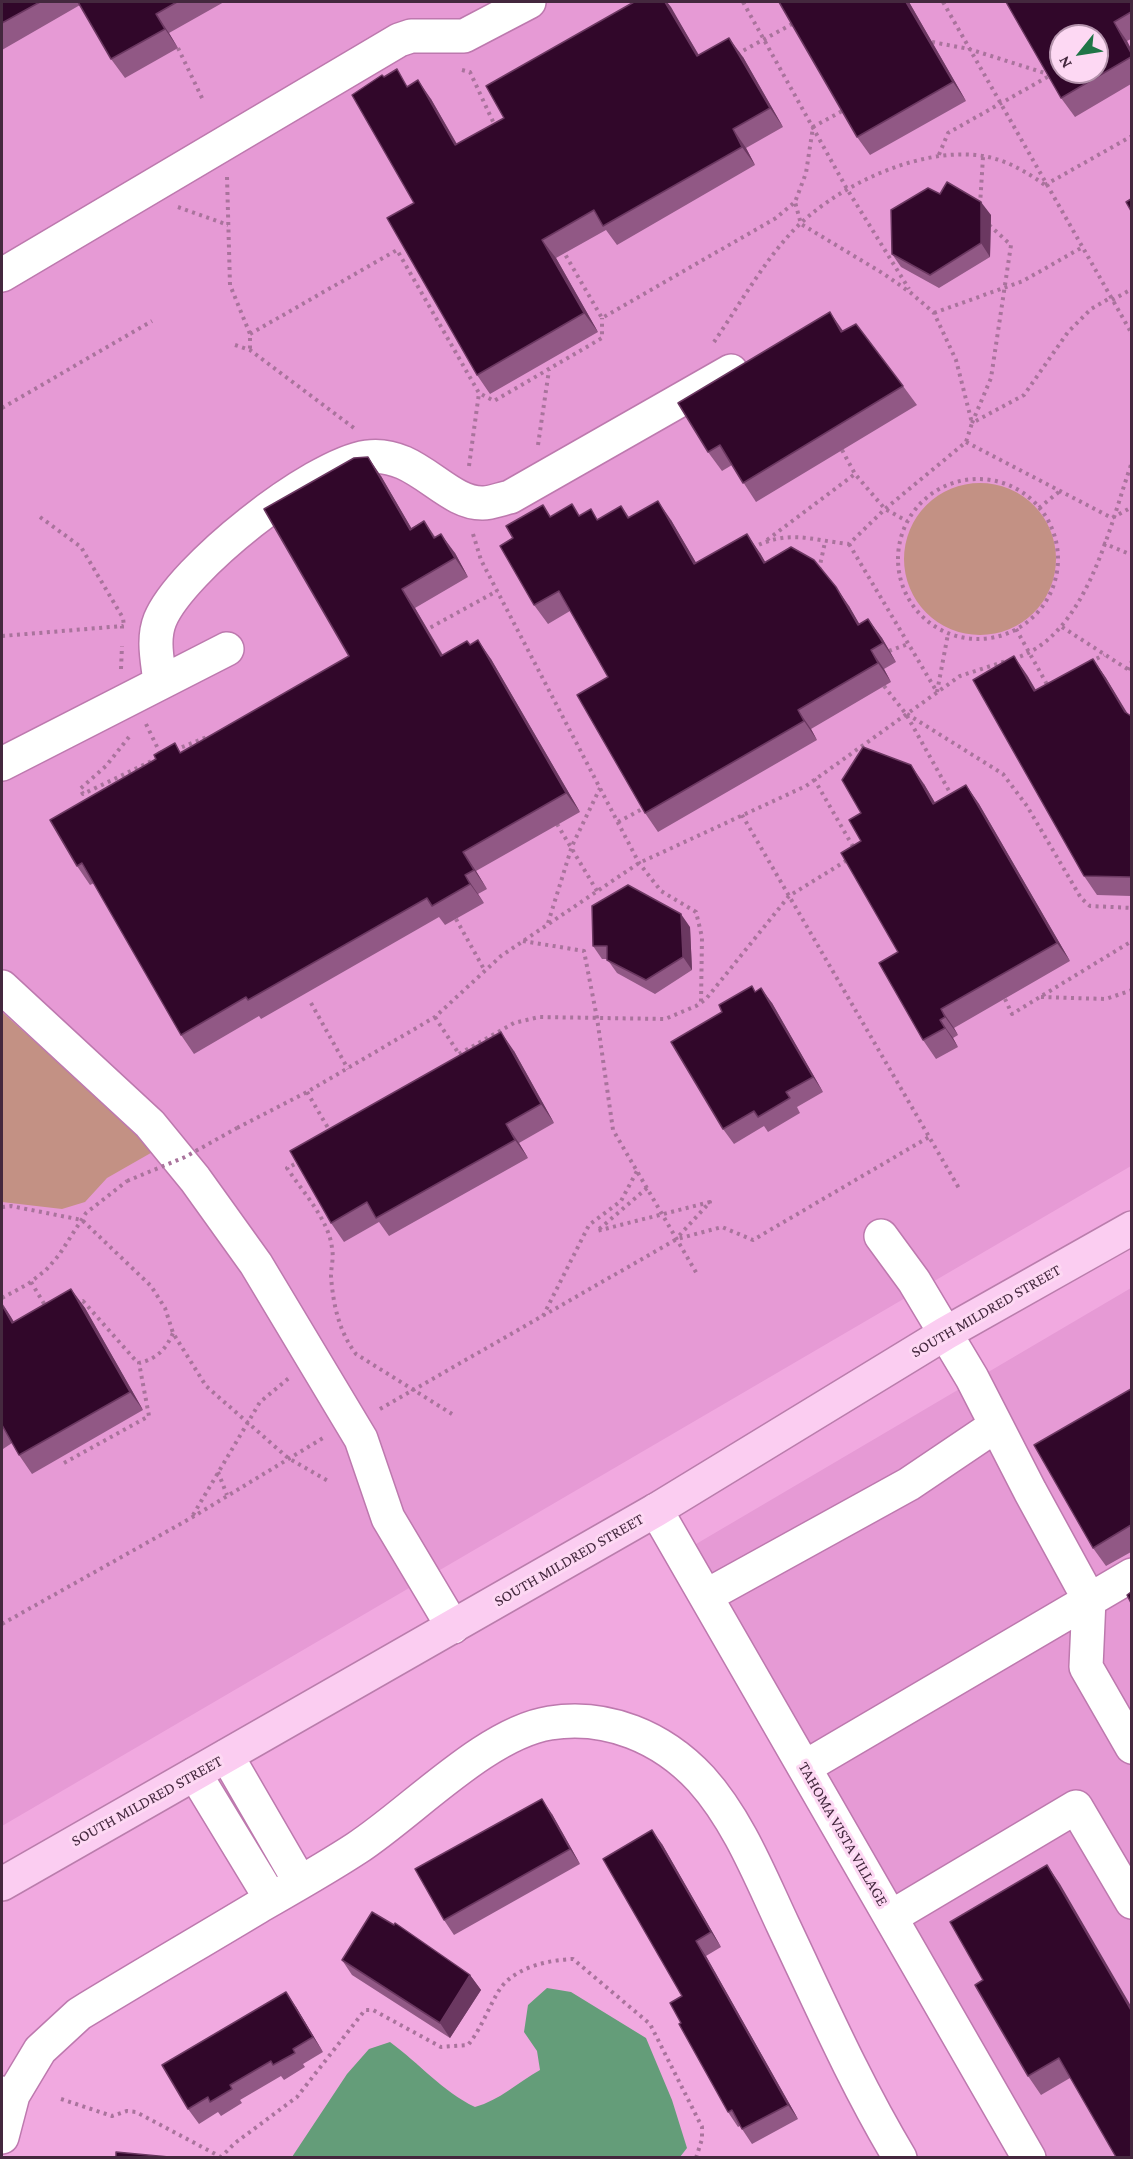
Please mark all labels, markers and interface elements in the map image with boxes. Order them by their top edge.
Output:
north arrow [1049,24,1109,84]
text: N [1055,53,1075,71]
street label: SOUTH MILDRED STREET [908,1260,1064,1362]
street label: SOUTH MILDRED STREET [491,1509,647,1611]
street label: SOUTH MILDRED STREET [68,1751,226,1851]
street label: TAHOMA VISTA VILLAGE [794,1758,892,1910]

